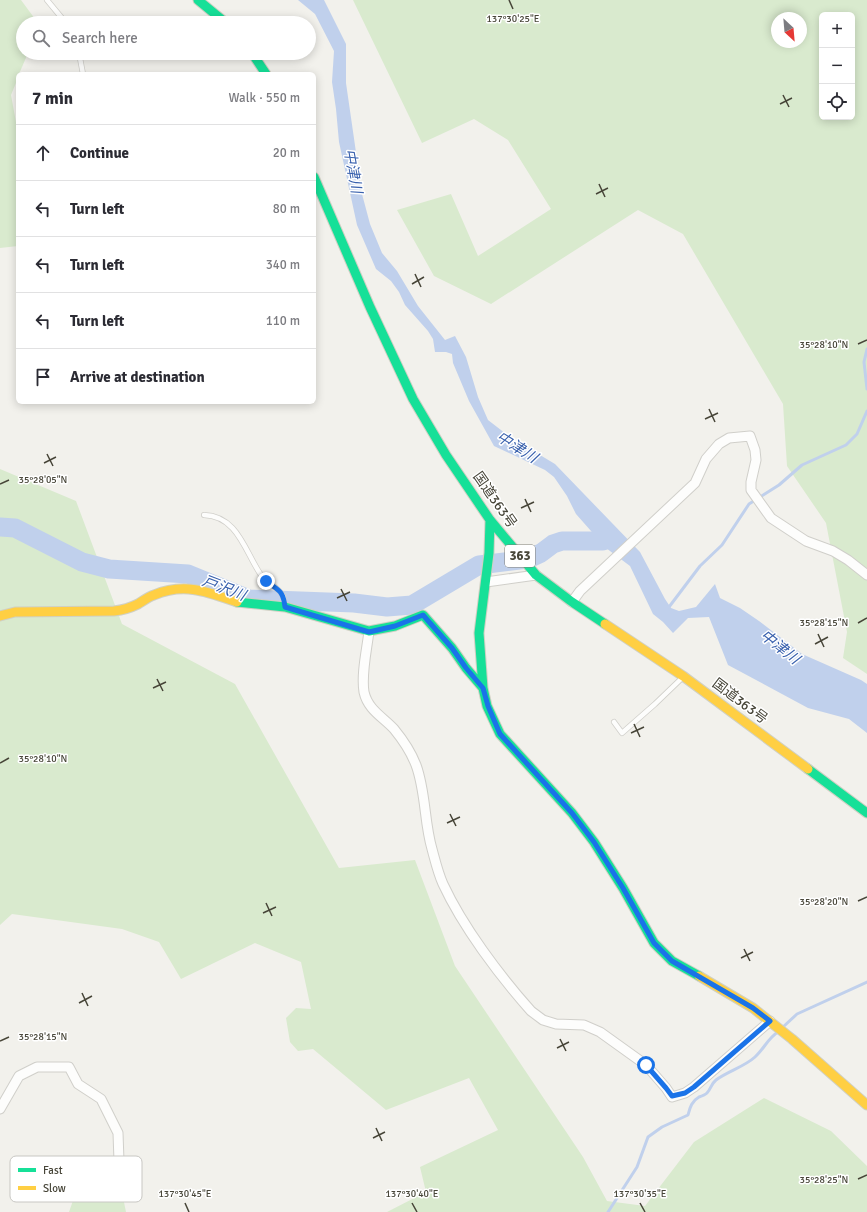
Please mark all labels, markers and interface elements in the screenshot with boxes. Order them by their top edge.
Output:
north arrow [771,12,807,48]
map controls [819,12,855,120]
button: + [819,12,855,48]
text: 137°30'25"E [486,13,540,25]
search box [16,16,316,60]
icon: search [30,27,52,49]
text: Search here [62,29,138,47]
button: − [819,48,855,84]
button: locate [819,84,855,120]
text: 7 min [32,88,73,109]
text: Walk · 550 m [229,90,300,106]
icon: ahead [32,142,54,164]
text: Continue [70,144,129,162]
text: 20 m [273,145,300,161]
water label: 中津川 [340,147,366,197]
icon: left [32,198,54,220]
text: Turn left [70,200,124,218]
text: 80 m [273,201,300,217]
icon: left [32,254,54,276]
text: Turn left [70,256,124,274]
text: 340 m [266,257,300,273]
icon: left [32,310,54,332]
text: Turn left [70,312,124,330]
text: 110 m [266,313,300,329]
text: 35°28'10"N [800,339,848,351]
icon: arrive [32,366,54,388]
text: Arrive at destination [70,368,205,386]
water label: 中津川 [493,427,543,468]
street label: 国道363号 [469,469,521,531]
text: 35°28'05"N [19,474,67,486]
road number: 363 [505,545,535,567]
water label: 戸沢川 [200,572,250,605]
route end [257,572,275,590]
text: 35°28'15"N [800,617,848,629]
water label: 中津川 [757,626,805,669]
street label: 国道363号 [709,675,771,727]
text: 35°28'10"N [19,753,67,765]
text: 35°28'20"N [800,896,848,908]
text: 35°28'15"N [19,1031,67,1043]
route start [637,1056,655,1074]
legend [10,1156,142,1202]
text: Fast [43,1164,63,1177]
text: 35°28'25"N [800,1174,848,1186]
text: Slow [43,1182,66,1195]
text: 137°30'45"E [158,1188,212,1200]
text: 137°30'40"E [385,1188,439,1200]
text: 137°30'35"E [613,1188,667,1200]

